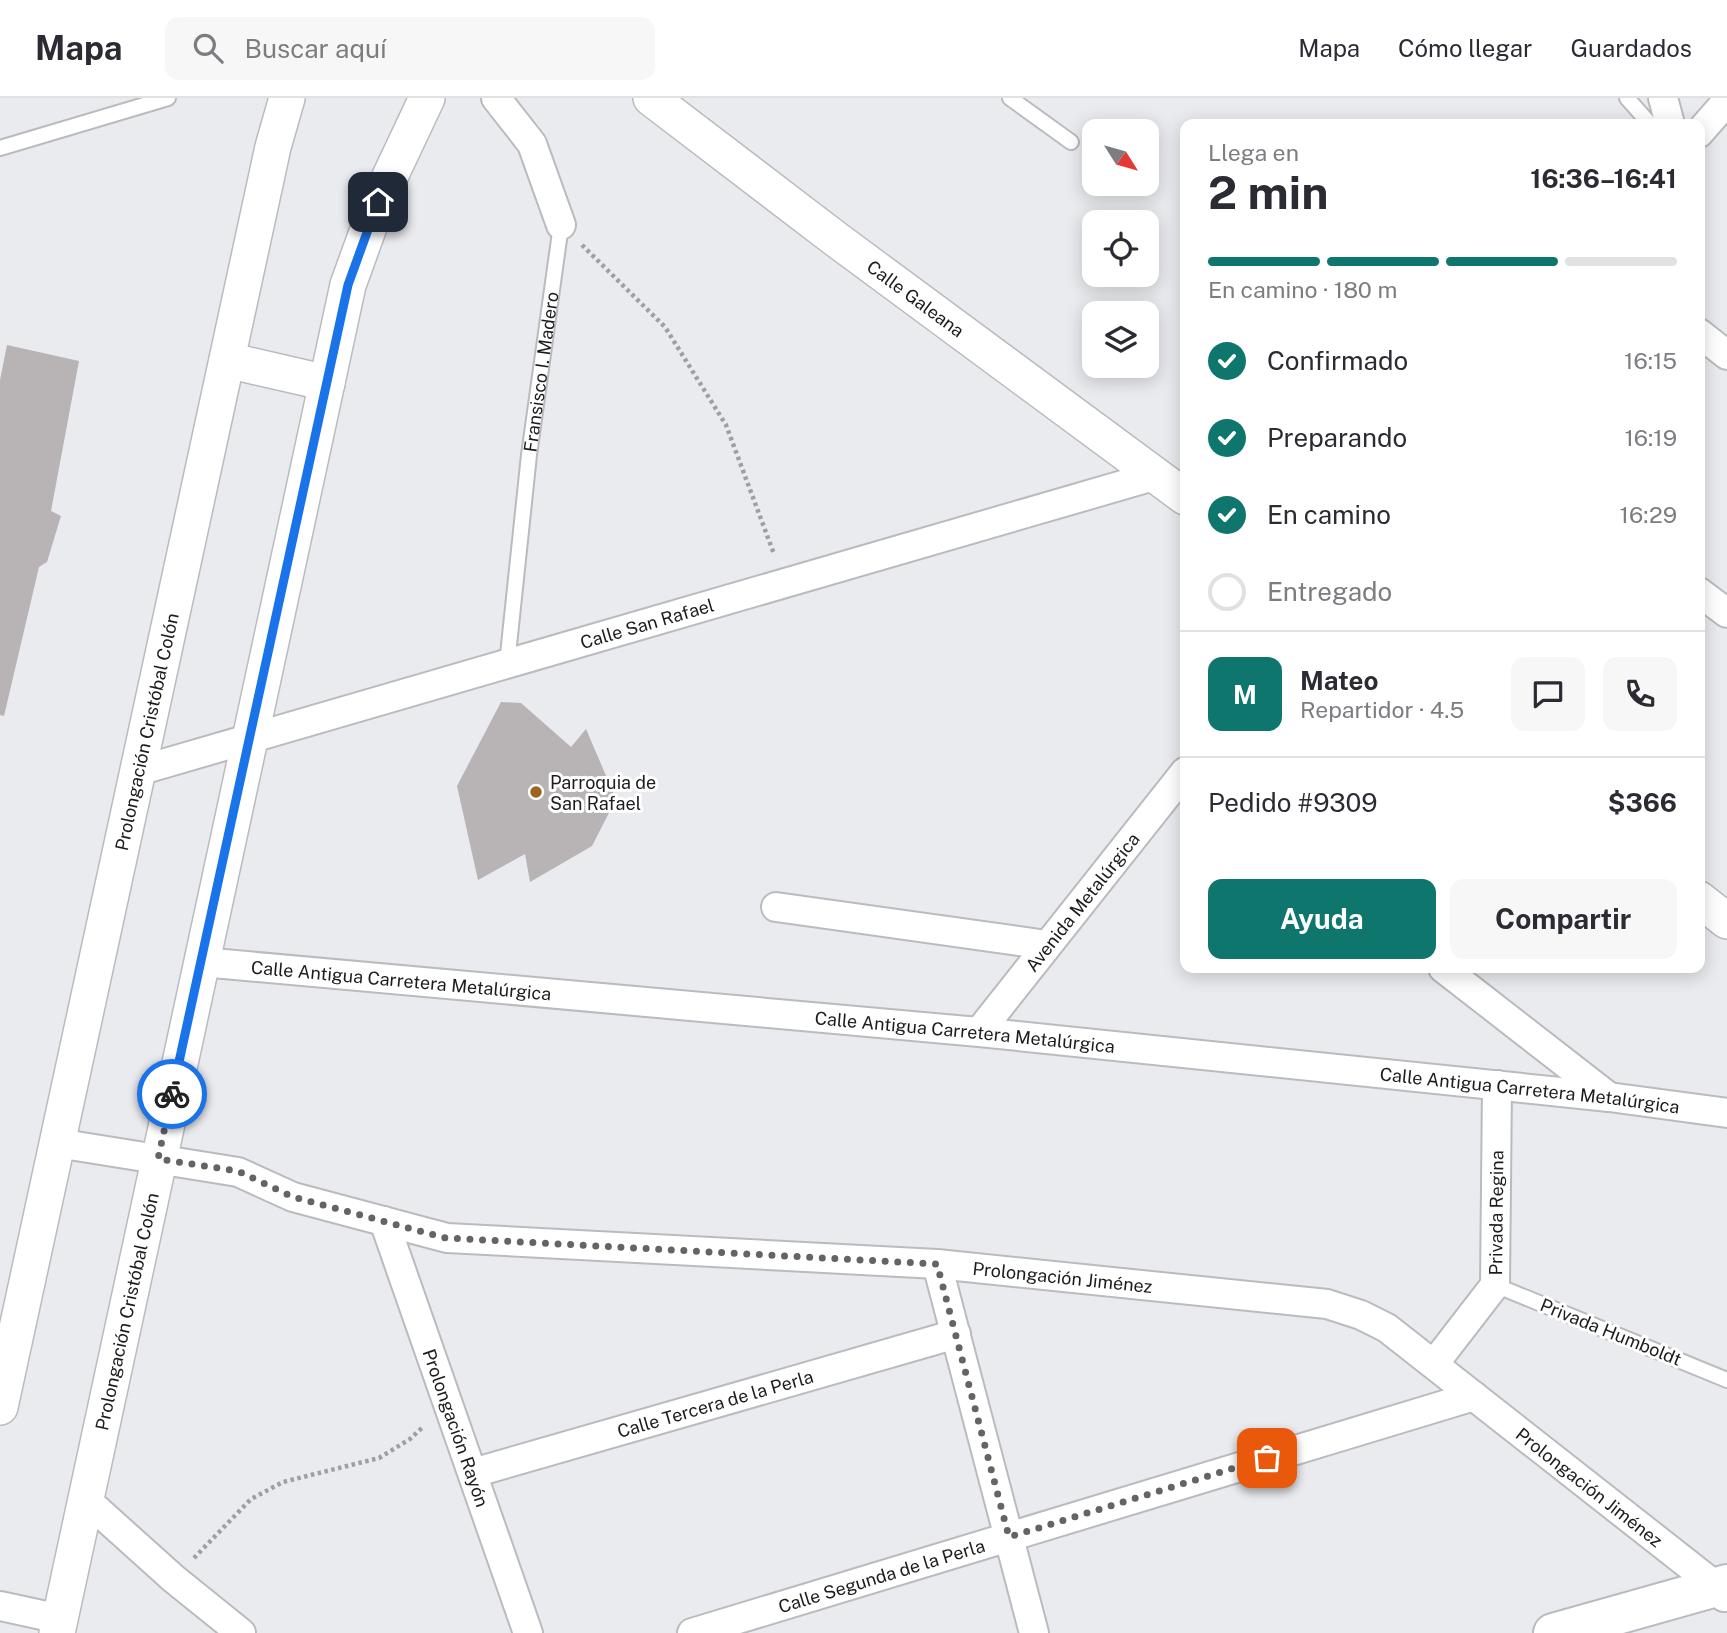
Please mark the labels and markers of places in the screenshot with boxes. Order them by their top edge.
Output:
pin [348,172,408,232]
place label: Parroquia de San Rafael [550,772,656,814]
marker: Parroquia de San Rafael [528,784,544,800]
pin [1237,1428,1297,1488]

